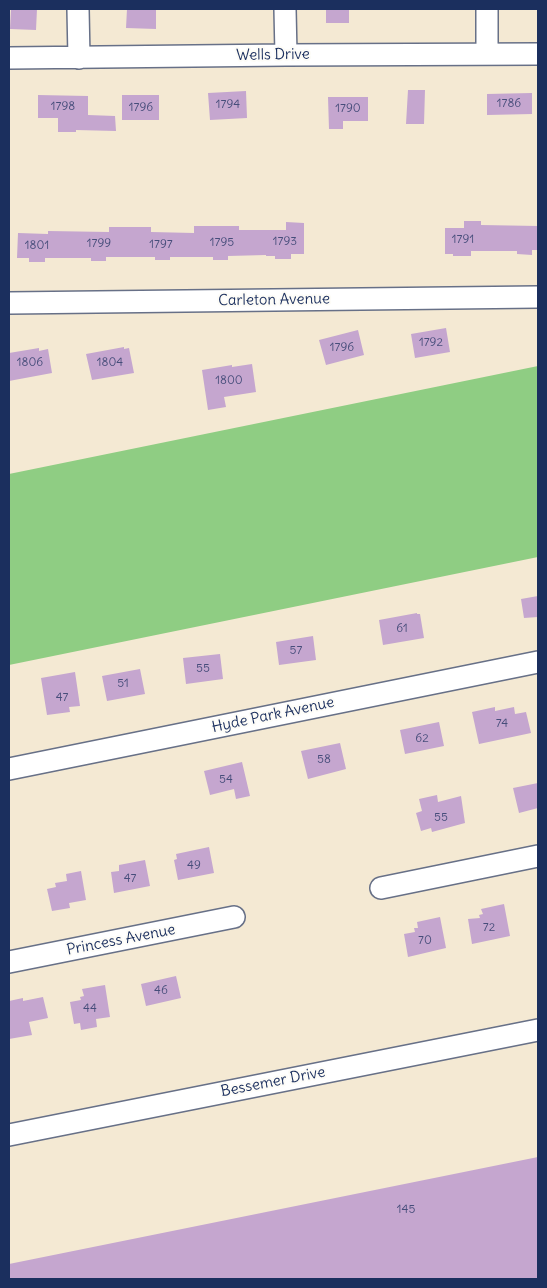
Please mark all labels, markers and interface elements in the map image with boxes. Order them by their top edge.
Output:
street label: Wells Drive [236,45,310,65]
house number: 1786 [497,97,521,111]
house number: 1794 [216,98,240,112]
house number: 1798 [51,100,75,114]
house number: 1796 [129,101,153,115]
house number: 1790 [335,102,361,116]
house number: 1791 [452,233,474,247]
house number: 1793 [273,235,297,249]
house number: 1795 [210,236,234,250]
house number: 1799 [87,237,111,251]
house number: 1797 [149,238,173,252]
house number: 1801 [25,239,49,253]
street label: Carleton Avenue [218,290,330,310]
house number: 1792 [419,336,443,350]
house number: 1796 [330,341,354,355]
house number: 1806 [17,356,43,370]
house number: 1804 [97,356,123,370]
house number: 1800 [215,374,243,388]
house number: 61 [396,622,408,636]
house number: 57 [290,644,302,658]
house number: 55 [196,662,210,676]
house number: 51 [117,677,129,691]
house number: 47 [56,691,68,705]
street label: Hyde Park Avenue [210,693,336,737]
house number: 74 [496,717,508,731]
house number: 62 [415,732,429,746]
house number: 58 [317,753,331,767]
house number: 54 [219,773,233,787]
house number: 55 [434,811,448,825]
house number: 49 [187,859,201,873]
house number: 47 [124,872,136,886]
street label: Princess Avenue [65,921,177,959]
house number: 72 [483,921,495,935]
house number: 70 [418,934,432,948]
house number: 46 [154,984,168,998]
house number: 44 [83,1002,97,1016]
street label: Bessemer Drive [219,1063,327,1101]
house number: 145 [397,1203,415,1217]

